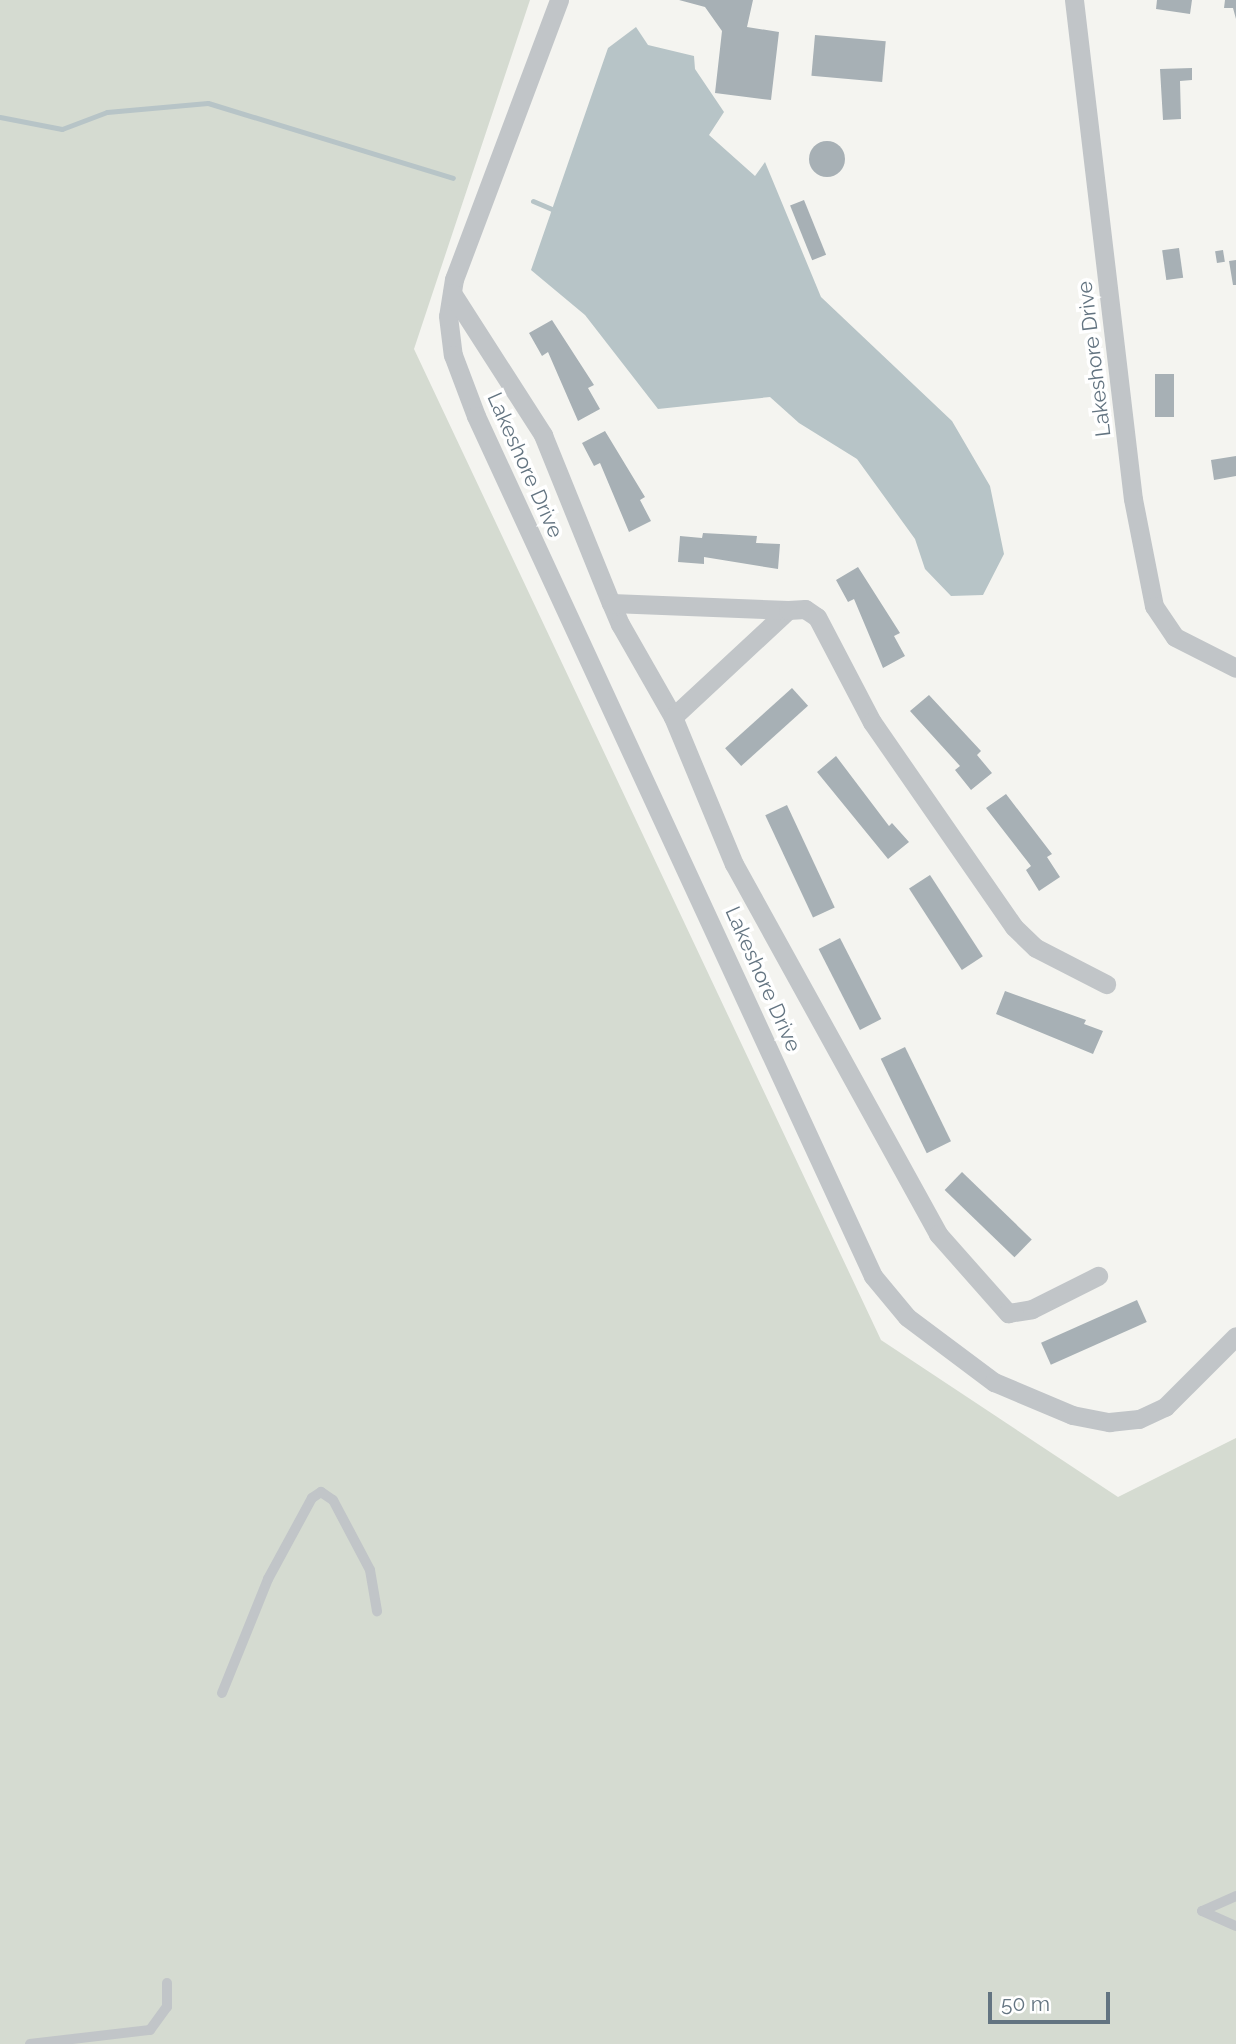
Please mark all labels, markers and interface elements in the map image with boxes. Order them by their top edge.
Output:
street label: Lakeshore Drive [1072,280,1116,438]
street label: Lakeshore Drive [482,388,568,542]
street label: Lakeshore Drive [720,902,806,1056]
scale bar [991,1978,1114,2022]
text: 50 m [1001,1991,1050,2016]

